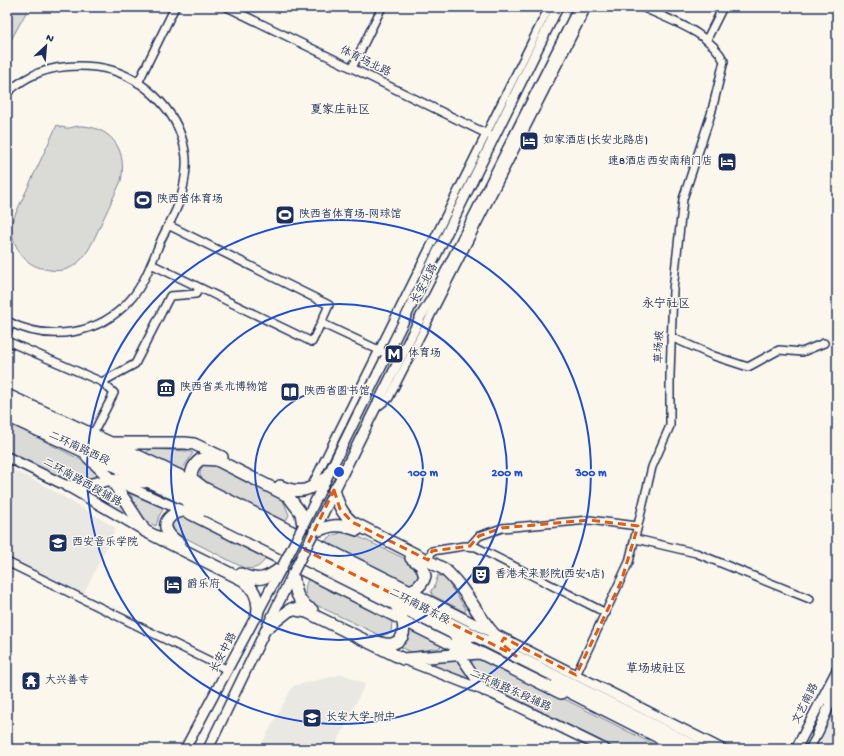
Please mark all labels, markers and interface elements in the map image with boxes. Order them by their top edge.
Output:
north arrow [26,26,66,66]
text: N [44,32,55,46]
street label: 体育场北路 [338,44,393,79]
district label: 夏家庄社区 [310,103,370,118]
hotel icon: 如家酒店(长安北路店) [518,130,540,152]
place label: 如家酒店(长安北路店) [543,134,648,147]
hotel icon: 速8酒店西安南稍门店 [716,151,738,173]
place label: 速8酒店西安南稍门店 [608,154,713,168]
sports icon: 陕西省体育场 [132,189,154,211]
place label: 陕西省体育场 [157,193,223,206]
sports icon: 陕西省体育场-网球馆 [274,204,296,226]
place label: 陕西省体育场-网球馆 [299,208,401,221]
street label: 长安北路 [408,261,441,306]
district label: 永宁社区 [642,297,690,312]
street label: 草场坡 [652,330,667,364]
metro station icon: 体育场 [383,343,405,365]
place label: 体育场 [408,347,441,360]
museum icon: 陕西省美术博物馆 [155,377,177,399]
place label: 陕西省美术博物馆 [180,380,268,394]
library icon: 陕西省图书馆 [279,381,301,403]
place label: 陕西省图书馆 [304,385,370,398]
street label: 二环南路西段 [47,428,112,468]
street label: 二环南路西段辅路 [41,455,124,510]
centre of rings [332,465,346,479]
text: 100 m [407,467,438,481]
text: 200 m [492,467,523,481]
text: 300 m [574,467,607,481]
school or university icon: 西安音乐学院 [47,532,69,554]
place label: 西安音乐学院 [72,535,138,549]
theatre icon: 香港未来影院(西安1店) [470,564,492,586]
place label: 香港未来影院(西安1店) [495,568,605,581]
hotel icon: 爵乐府 [162,574,184,596]
place label: 爵乐府 [187,578,220,591]
street label: 二环南路东段 [387,585,452,627]
street label: 长安中路 [207,630,240,675]
district label: 草场坡社区 [626,662,686,677]
street label: 二环南路东段辅路 [467,666,553,714]
temple icon: 大兴善寺 [20,670,42,692]
place label: 大兴善寺 [45,674,89,687]
street label: 文艺南路 [789,681,821,726]
school or university icon: 长安大学-附中 [301,707,323,729]
place label: 长安大学-附中 [326,710,395,724]

